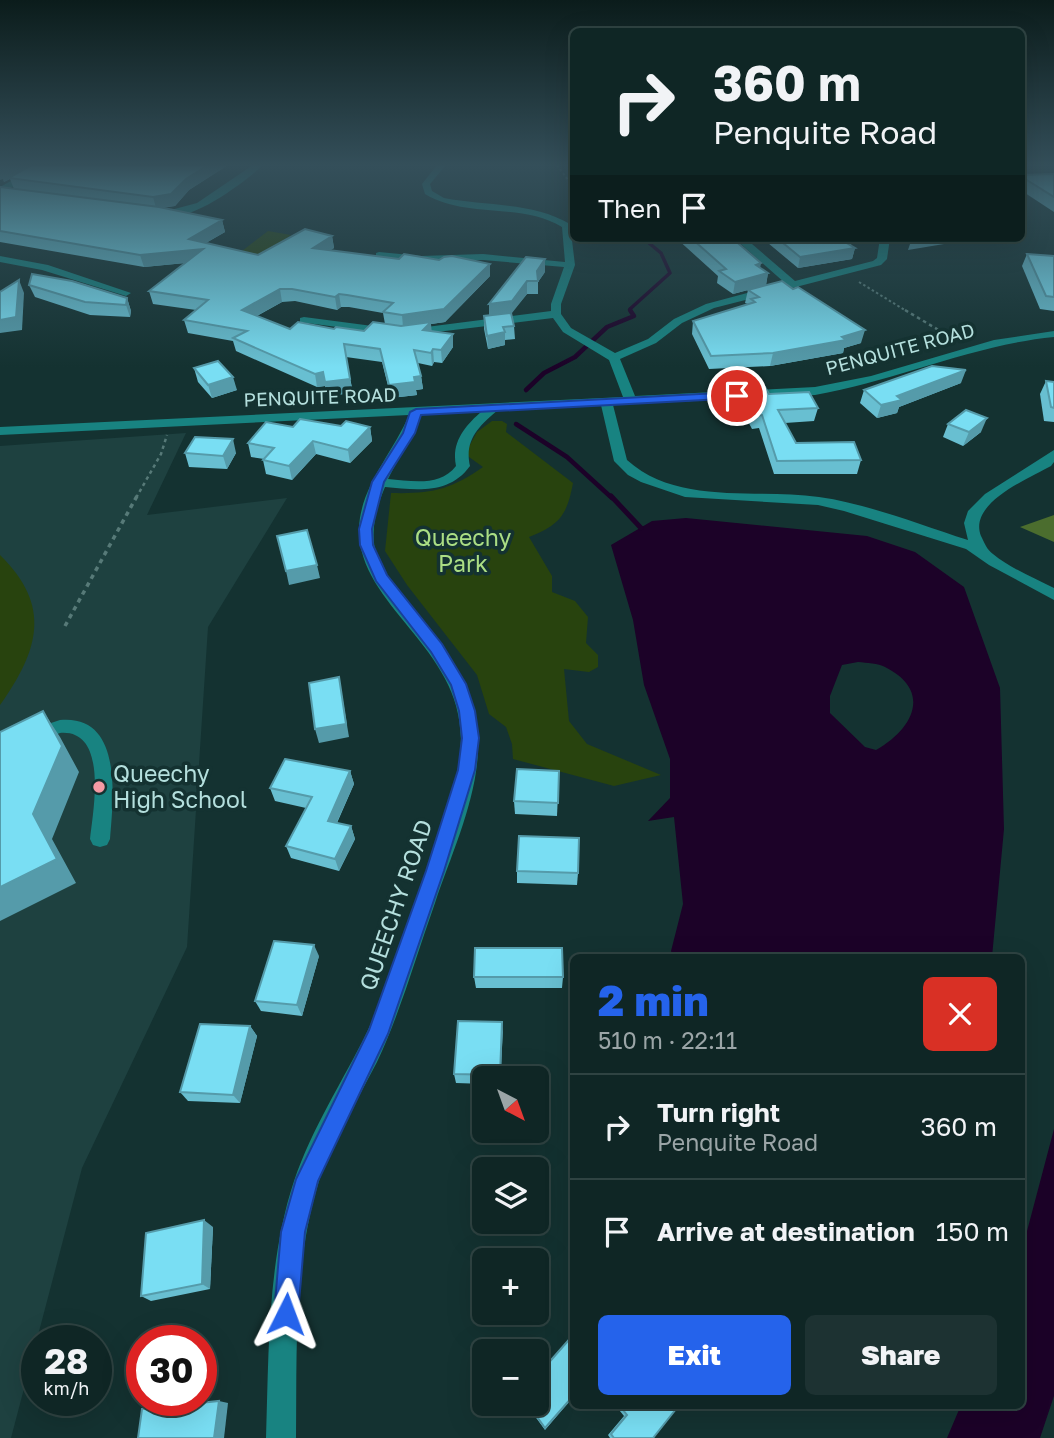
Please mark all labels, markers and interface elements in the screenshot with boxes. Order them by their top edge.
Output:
text: 360 m [713,53,861,112]
icon: right [598,56,689,147]
text: Penquite Road [713,113,937,151]
icon: arrive [675,189,713,227]
text: Then [598,193,661,224]
street label: PENQUITE ROAD [823,318,977,379]
pin [707,366,767,426]
icon: arrive [718,377,756,415]
street label: PENQUITE ROAD [243,382,397,411]
park label: Queechy Park [415,523,511,577]
place label: Queechy High School [113,759,247,813]
marker: Queechy High School [91,779,107,795]
street label: QUEECHY ROAD [353,815,437,994]
text: 2 min [598,975,709,1025]
button: close [923,977,997,1051]
text: 510 m · 22:11 [598,1026,737,1054]
north arrow [472,1066,550,1143]
map controls [472,1066,549,1416]
text: Turn right [657,1097,780,1128]
icon: right [598,1108,636,1146]
text: 360 m [920,1111,997,1142]
text: Penquite Road [657,1128,818,1156]
button: layers [472,1157,549,1234]
icon: arrive [598,1213,636,1251]
text: Arrive at destination [657,1216,915,1247]
text: 150 m [936,1216,1009,1247]
button: + [472,1248,549,1325]
position arrow [249,1277,323,1351]
button: Exit [598,1315,791,1395]
button: Share [805,1315,997,1395]
speed limit sign: 30 [126,1325,217,1416]
button: − [472,1339,549,1416]
text: 28 [45,1340,88,1382]
text: km/h [44,1377,89,1399]

